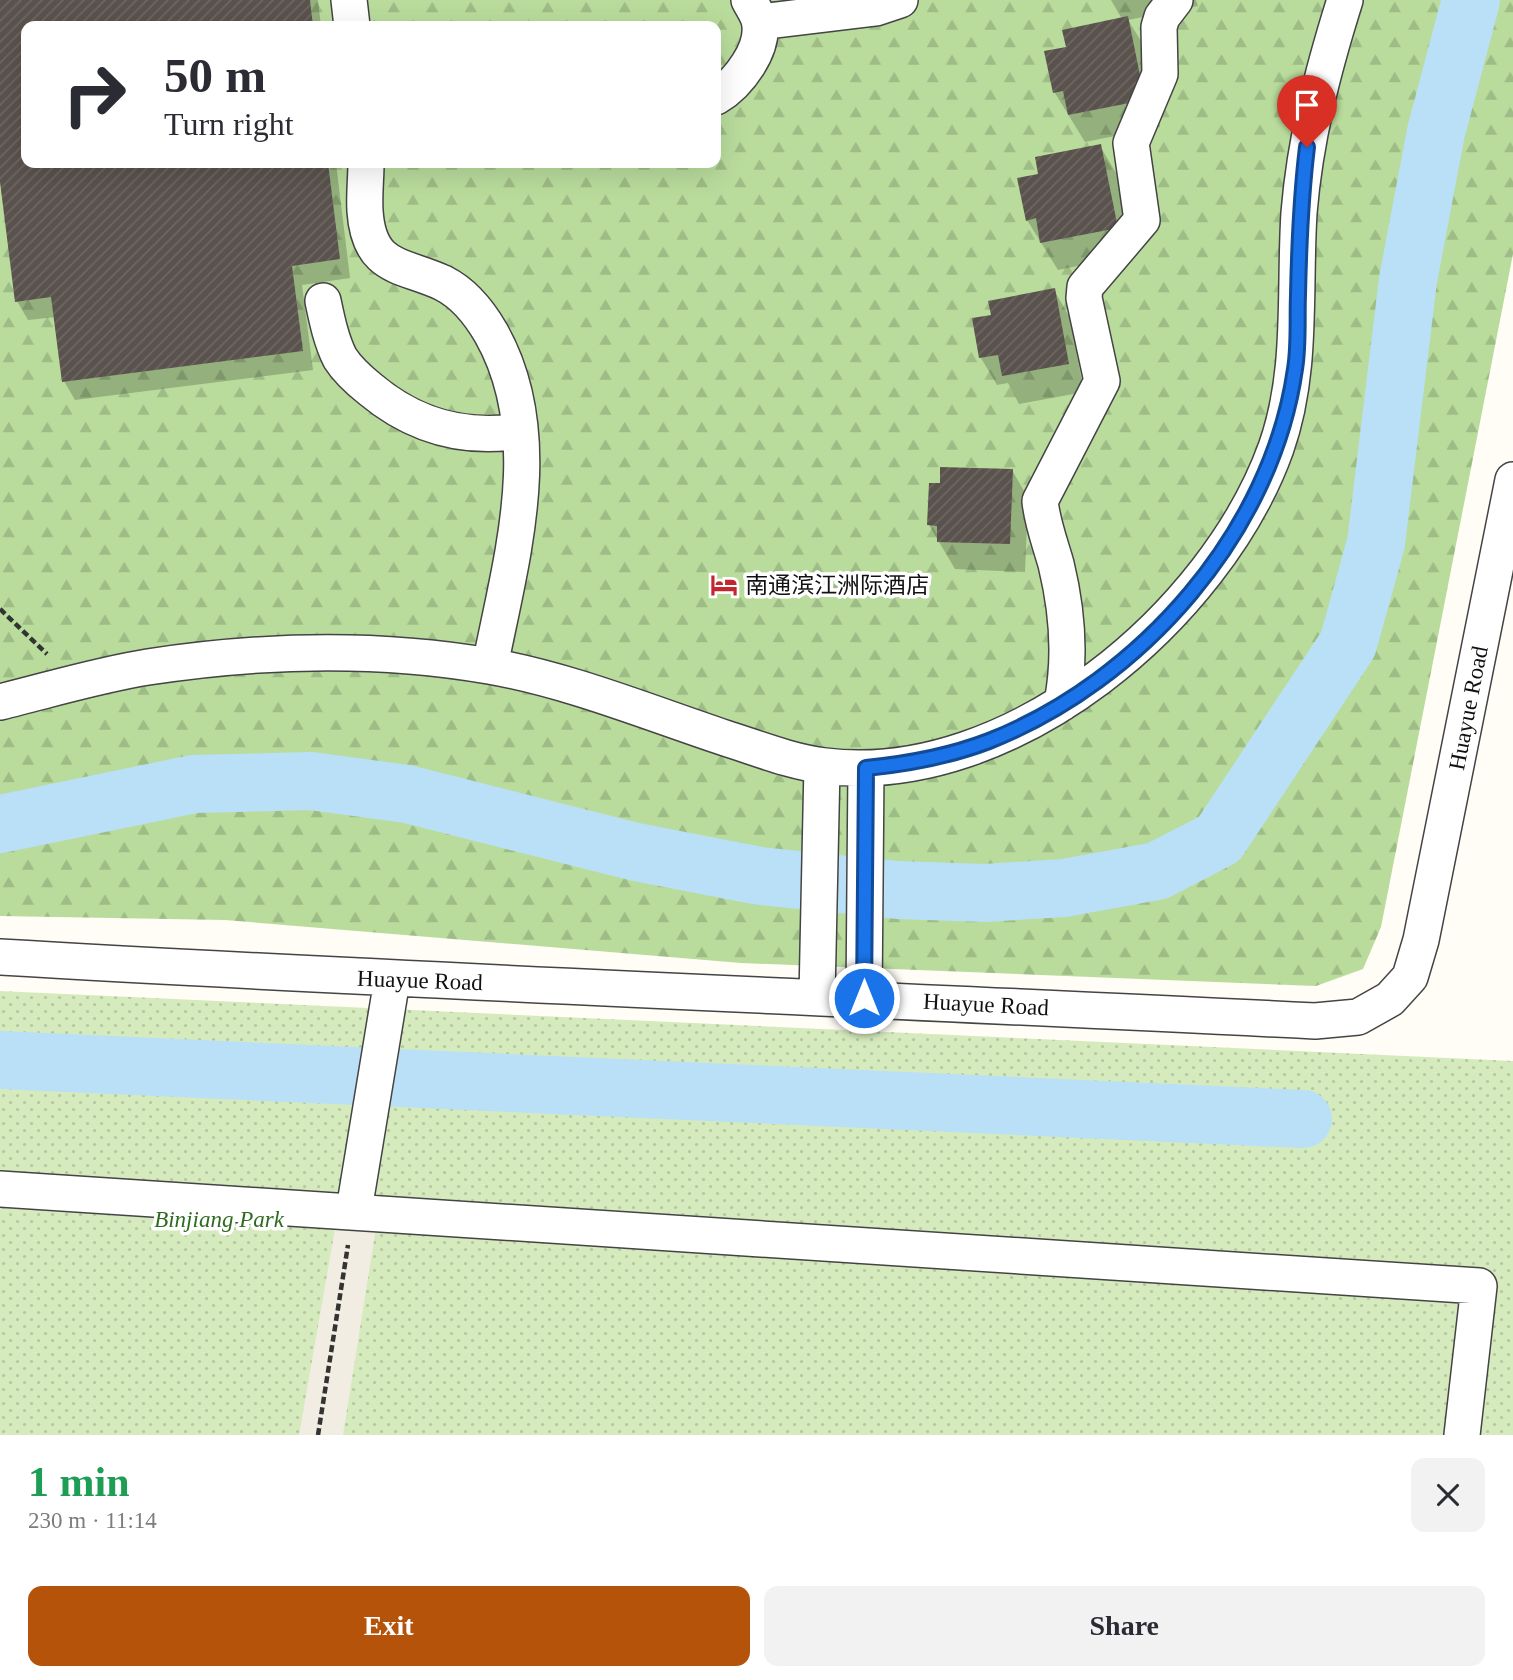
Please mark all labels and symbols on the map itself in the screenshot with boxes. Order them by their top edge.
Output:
pin [1277,75,1337,147]
hotel icon: 南通滨江洲际酒店 [709,570,739,600]
place label: 南通滨江洲际酒店 [745,573,929,598]
street label: Huayue Road [1444,643,1493,772]
position arrow [827,961,901,1035]
street label: Huayue Road [357,966,484,995]
street label: Huayue Road [922,989,1050,1020]
park label: Binjiang Park [154,1207,285,1232]

